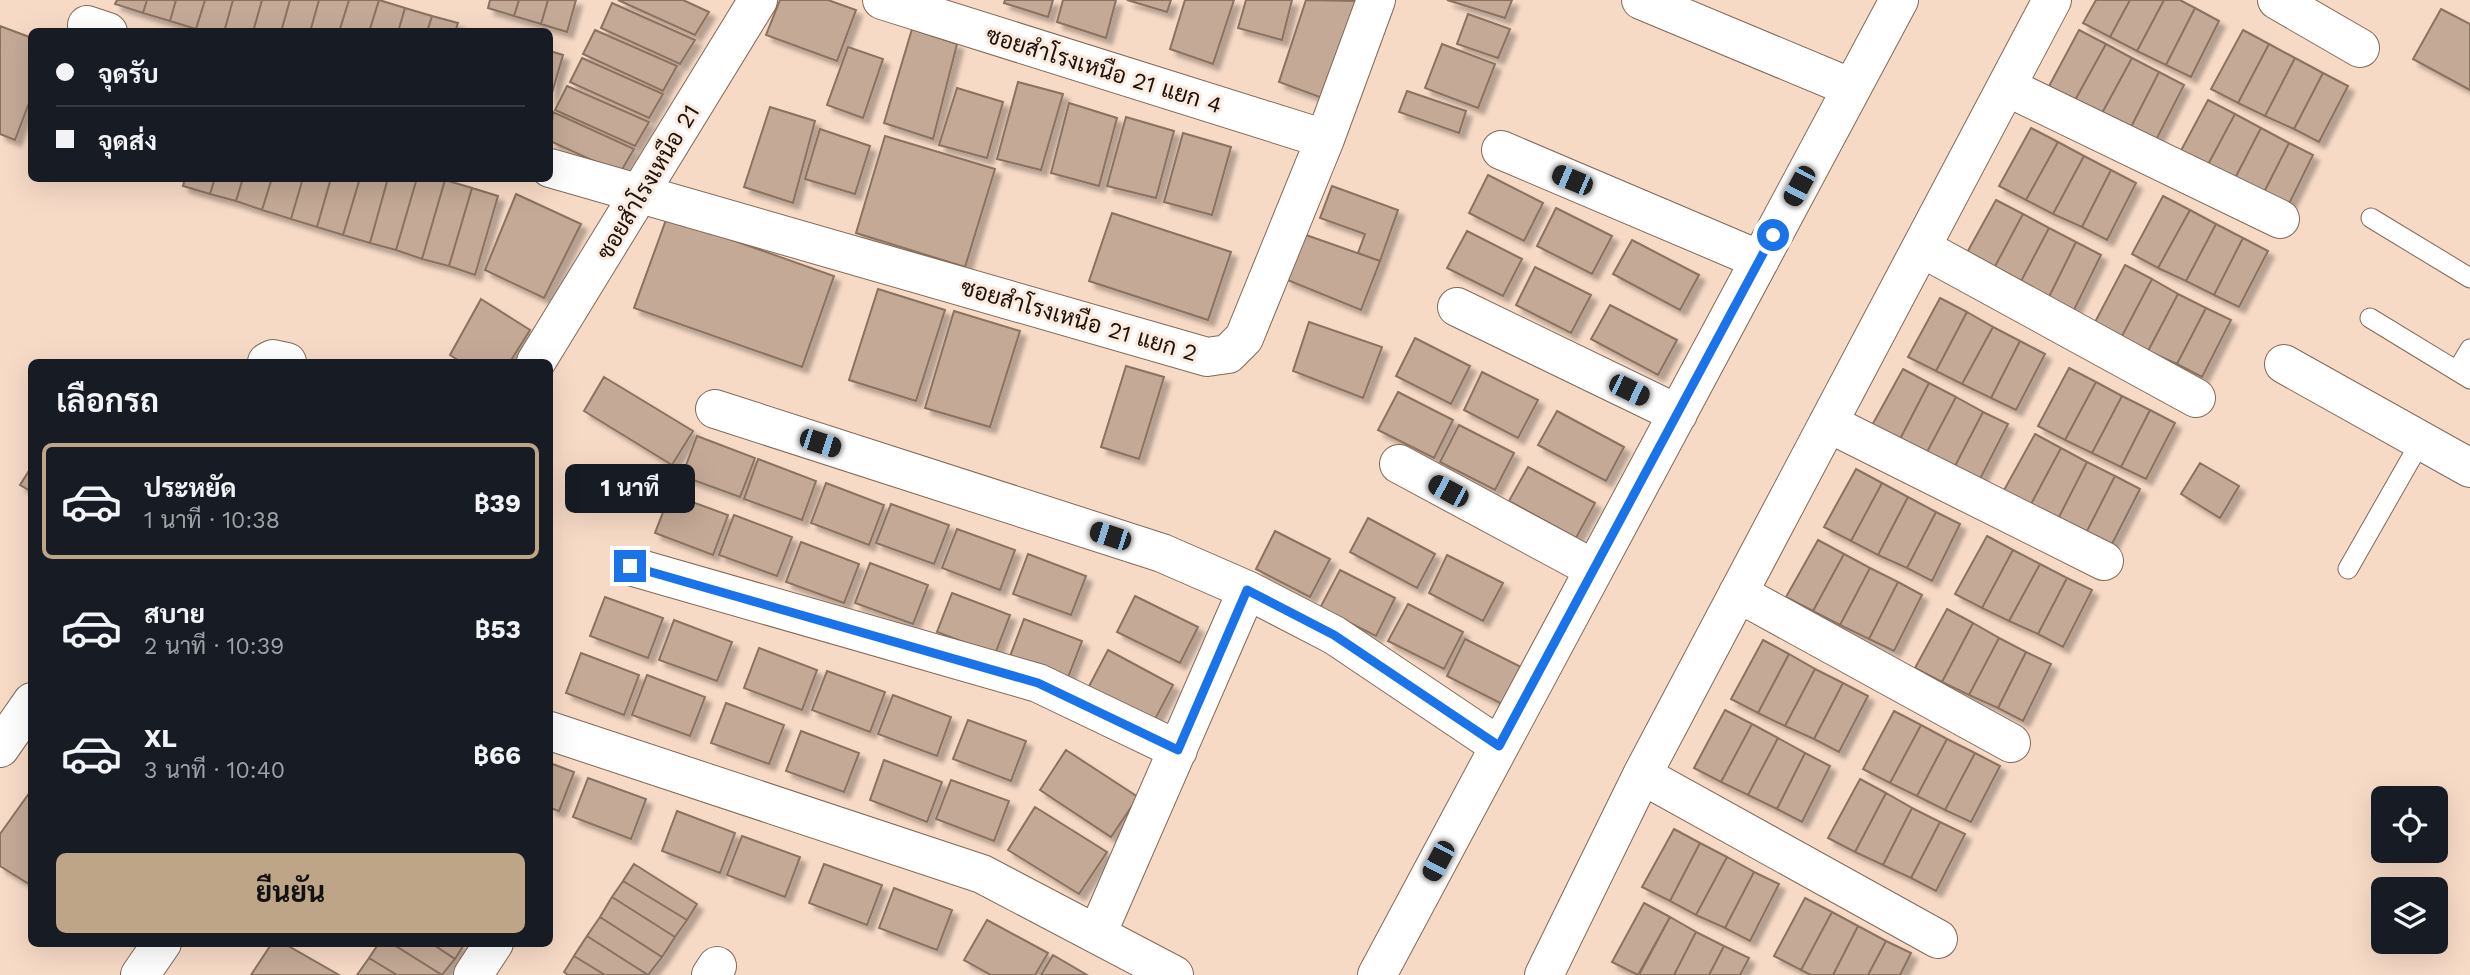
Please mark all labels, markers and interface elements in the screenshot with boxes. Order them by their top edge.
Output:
street label: ซอยสำโรงเหนือ 21 แยก 4 [983,19,1226,119]
text: จุดรับ [98,59,159,89]
street label: ซอยสำโรงเหนือ 21 [589,98,705,265]
text: จุดส่ง [98,126,157,156]
car [1549,162,1596,198]
car [1780,163,1819,209]
route start [1757,219,1789,251]
street label: ซอยสำโรงเหนือ 21 แยก 2 [958,271,1201,367]
car [1606,371,1653,409]
text: เลือกรถ [56,382,159,420]
car [797,427,844,459]
callout: 1 นาที [565,464,695,514]
icon: car [60,470,123,533]
car [1425,472,1472,510]
text: ประหยัด [144,473,237,503]
text: 1 นาที [601,475,659,502]
text: ฿39 [474,488,521,518]
text: 1 นาที · 10:38 [144,507,280,534]
car [1087,520,1134,552]
route end [614,550,646,582]
icon: car [60,596,123,659]
text: สบาย [144,599,205,629]
text: ฿53 [475,614,521,644]
text: 2 นาที · 10:39 [144,633,284,660]
icon: car [60,722,123,785]
text: XL [144,723,177,753]
text: ฿66 [473,740,521,770]
text: 3 นาที · 10:40 [144,757,285,784]
map controls [2371,786,2448,954]
button: locate [2371,786,2448,863]
car [1419,838,1458,884]
button: ยืนยัน [56,853,525,933]
button: layers [2371,877,2448,954]

